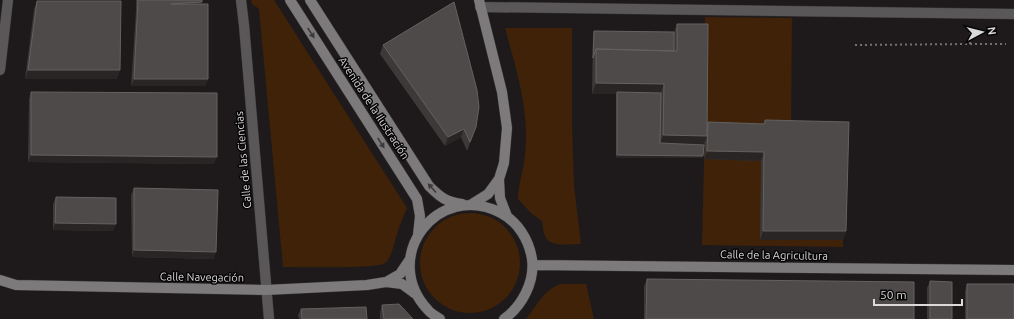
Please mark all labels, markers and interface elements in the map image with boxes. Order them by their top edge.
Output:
north arrow [962,12,1002,52]
text: N [985,26,998,36]
one-way arrow [308,27,315,39]
street label: Avenida de la Ilustración [336,55,412,161]
street label: Calle de las Ciencias [233,111,253,209]
one-way arrow [377,137,385,148]
one-way arrow [428,183,437,193]
street label: Calle de la Agricultura [720,248,828,262]
street label: Calle Navegación [160,270,244,284]
scale bar [874,281,962,307]
text: 50 m [880,288,907,301]

